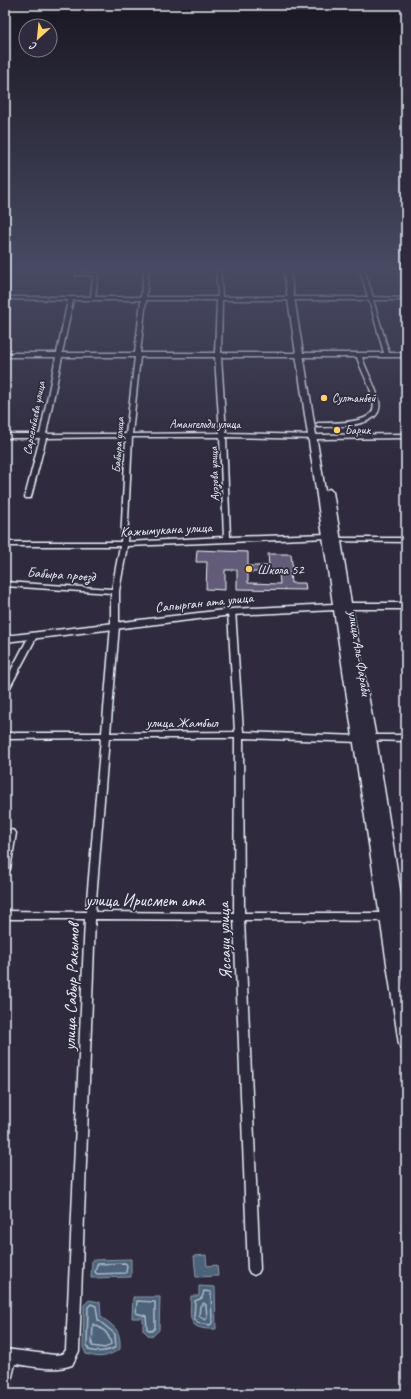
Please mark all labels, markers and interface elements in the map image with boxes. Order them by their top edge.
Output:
north arrow [18,18,58,58]
text: С [26,39,39,54]
street label: Сарсенбаева улица [19,379,49,456]
place label: Султанбей [332,390,377,406]
marker: Султанбей [319,393,329,403]
street label: Бабыра улица [108,416,128,473]
street label: Амангельди улица [169,416,242,432]
place label: Барик [345,422,372,438]
marker: Барик [332,425,342,435]
street label: Ауэзова улица [205,445,223,502]
street label: Кажымукана улица [119,519,214,540]
place label: Школа 52 [257,561,306,578]
street label: Бабыра проезд [26,564,97,585]
marker: Школа 52 [244,564,254,574]
street label: Сапырган ата улица [154,589,255,616]
street label: улица Аль-Фараби [344,608,375,699]
street label: улица Жамбыл [145,714,219,731]
street label: улица Ирисмет ата [85,890,206,911]
street label: Яссауи улица [213,900,236,980]
street label: улица Сабыр Ракымов [59,920,84,1052]

